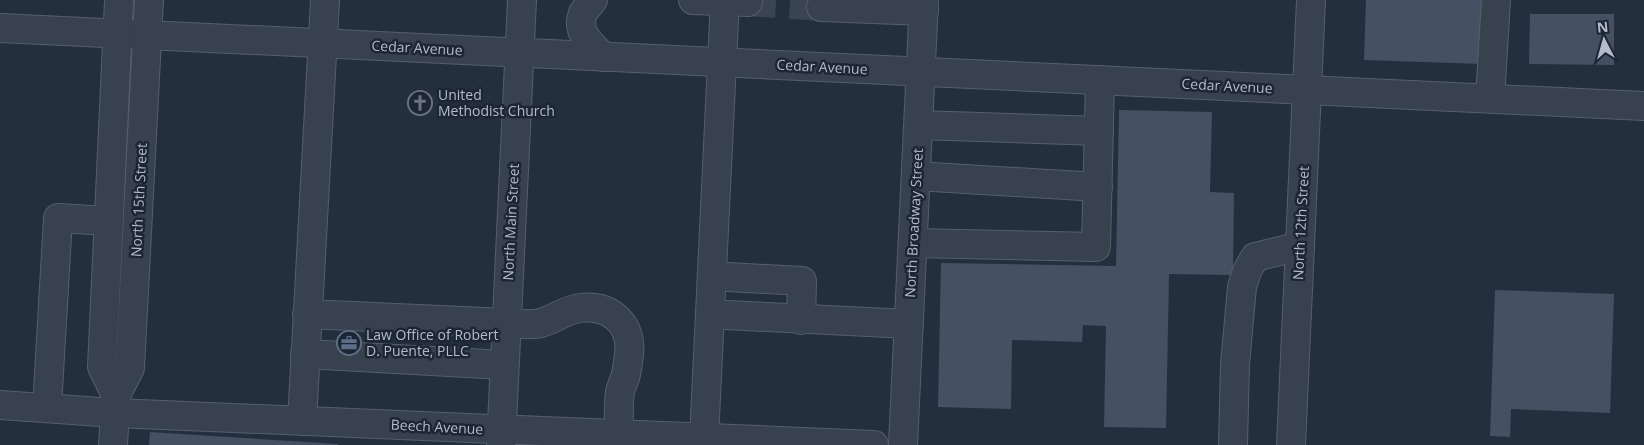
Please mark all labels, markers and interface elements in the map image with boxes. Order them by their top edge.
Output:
north arrow [1579,15,1629,65]
text: N [1596,17,1609,37]
street label: Cedar Avenue [371,36,463,59]
street label: Cedar Avenue [776,55,868,78]
street label: Cedar Avenue [1181,74,1273,97]
place label: United Methodist Church [438,85,555,120]
church icon: United Methodist Church [407,90,433,116]
street label: North 15th Street [126,142,151,258]
street label: North Broadway Street [900,148,927,298]
street label: North Main Street [498,163,523,281]
street label: North 12th Street [1288,165,1313,281]
place label: Law Office of Robert D. Puente, PLLC [366,325,499,360]
office icon: Law Office of Robert D. Puente, PLLC [336,330,362,356]
street label: Beech Avenue [390,415,484,438]

